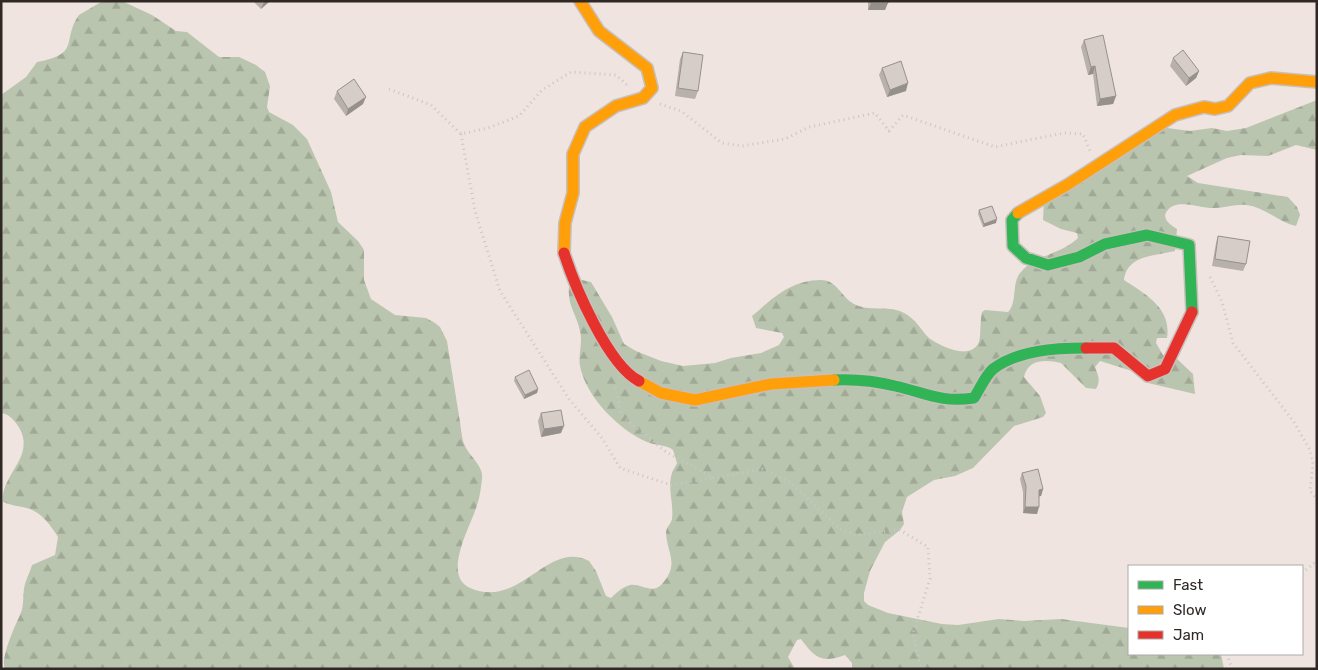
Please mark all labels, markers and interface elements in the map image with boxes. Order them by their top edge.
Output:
legend [1128,565,1303,655]
text: Fast [1173,576,1203,594]
text: Slow [1173,601,1206,619]
text: Jam [1173,626,1204,644]

